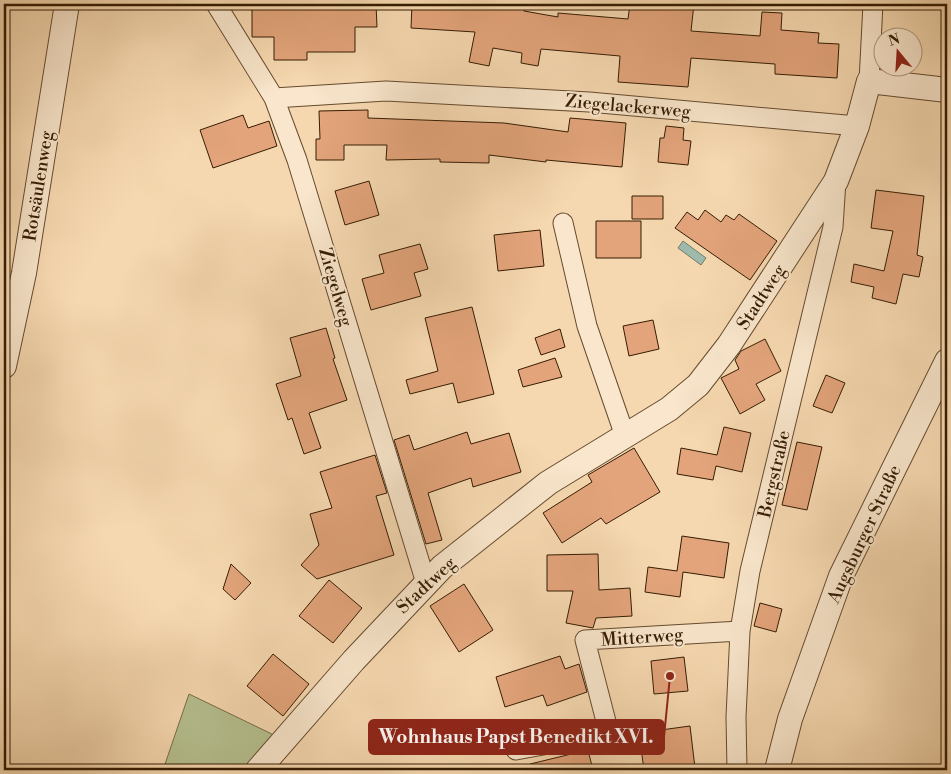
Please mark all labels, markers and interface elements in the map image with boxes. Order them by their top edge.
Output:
north arrow [874,28,924,78]
text: N [886,30,902,51]
street label: Ziegelackerweg [564,90,692,124]
street label: Rotsäulenweg [18,128,59,243]
street label: Ziegelweg [313,245,358,330]
street label: Stadtweg [732,260,791,334]
street label: Bergstraße [753,428,796,521]
street label: Augsburger Straße [822,461,907,608]
street label: Stadtweg [392,551,462,619]
street label: Mitterweg [600,623,685,652]
callout: Wohnhaus Papst Benedikt XVI. [369,720,664,754]
text: Wohnhaus Papst Benedikt XVI. [378,725,654,749]

